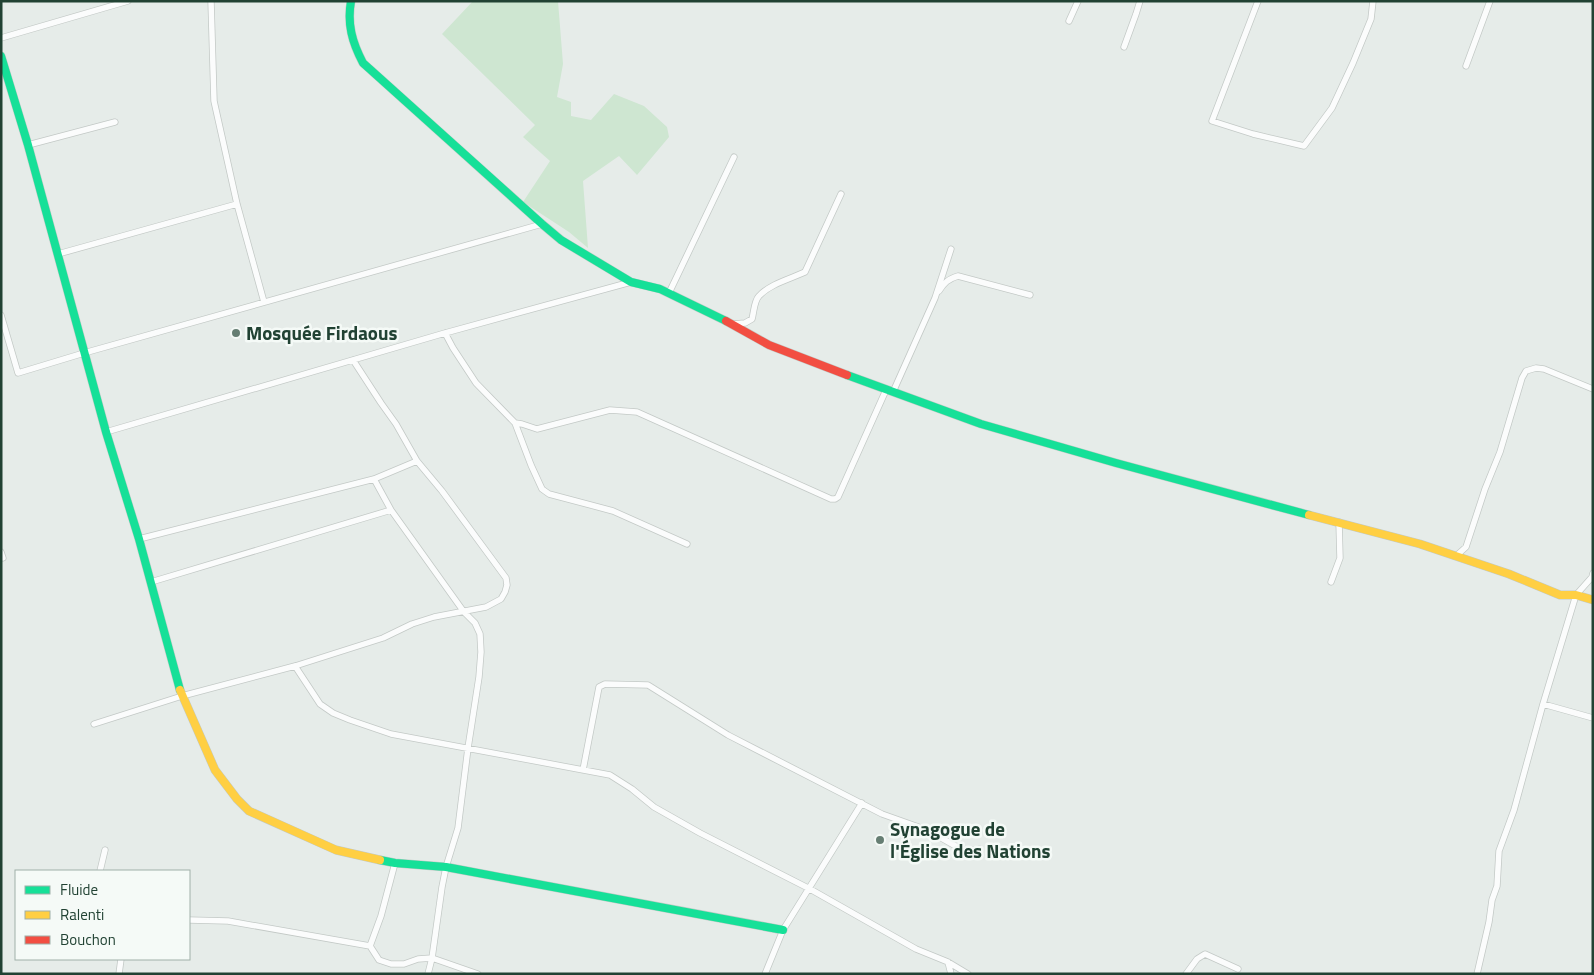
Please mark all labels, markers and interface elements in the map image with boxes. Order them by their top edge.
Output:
place label: Mosquée Firdaous [246,318,397,347]
marker: Mosquée Firdaous [230,327,242,339]
place label: Synagogue de l'Église des Nations [890,814,1051,865]
marker: Synagogue de l'Église des Nations [874,834,886,846]
legend [15,870,190,960]
text: Fluide [60,878,98,901]
text: Ralenti [60,903,104,926]
text: Bouchon [60,928,116,951]

